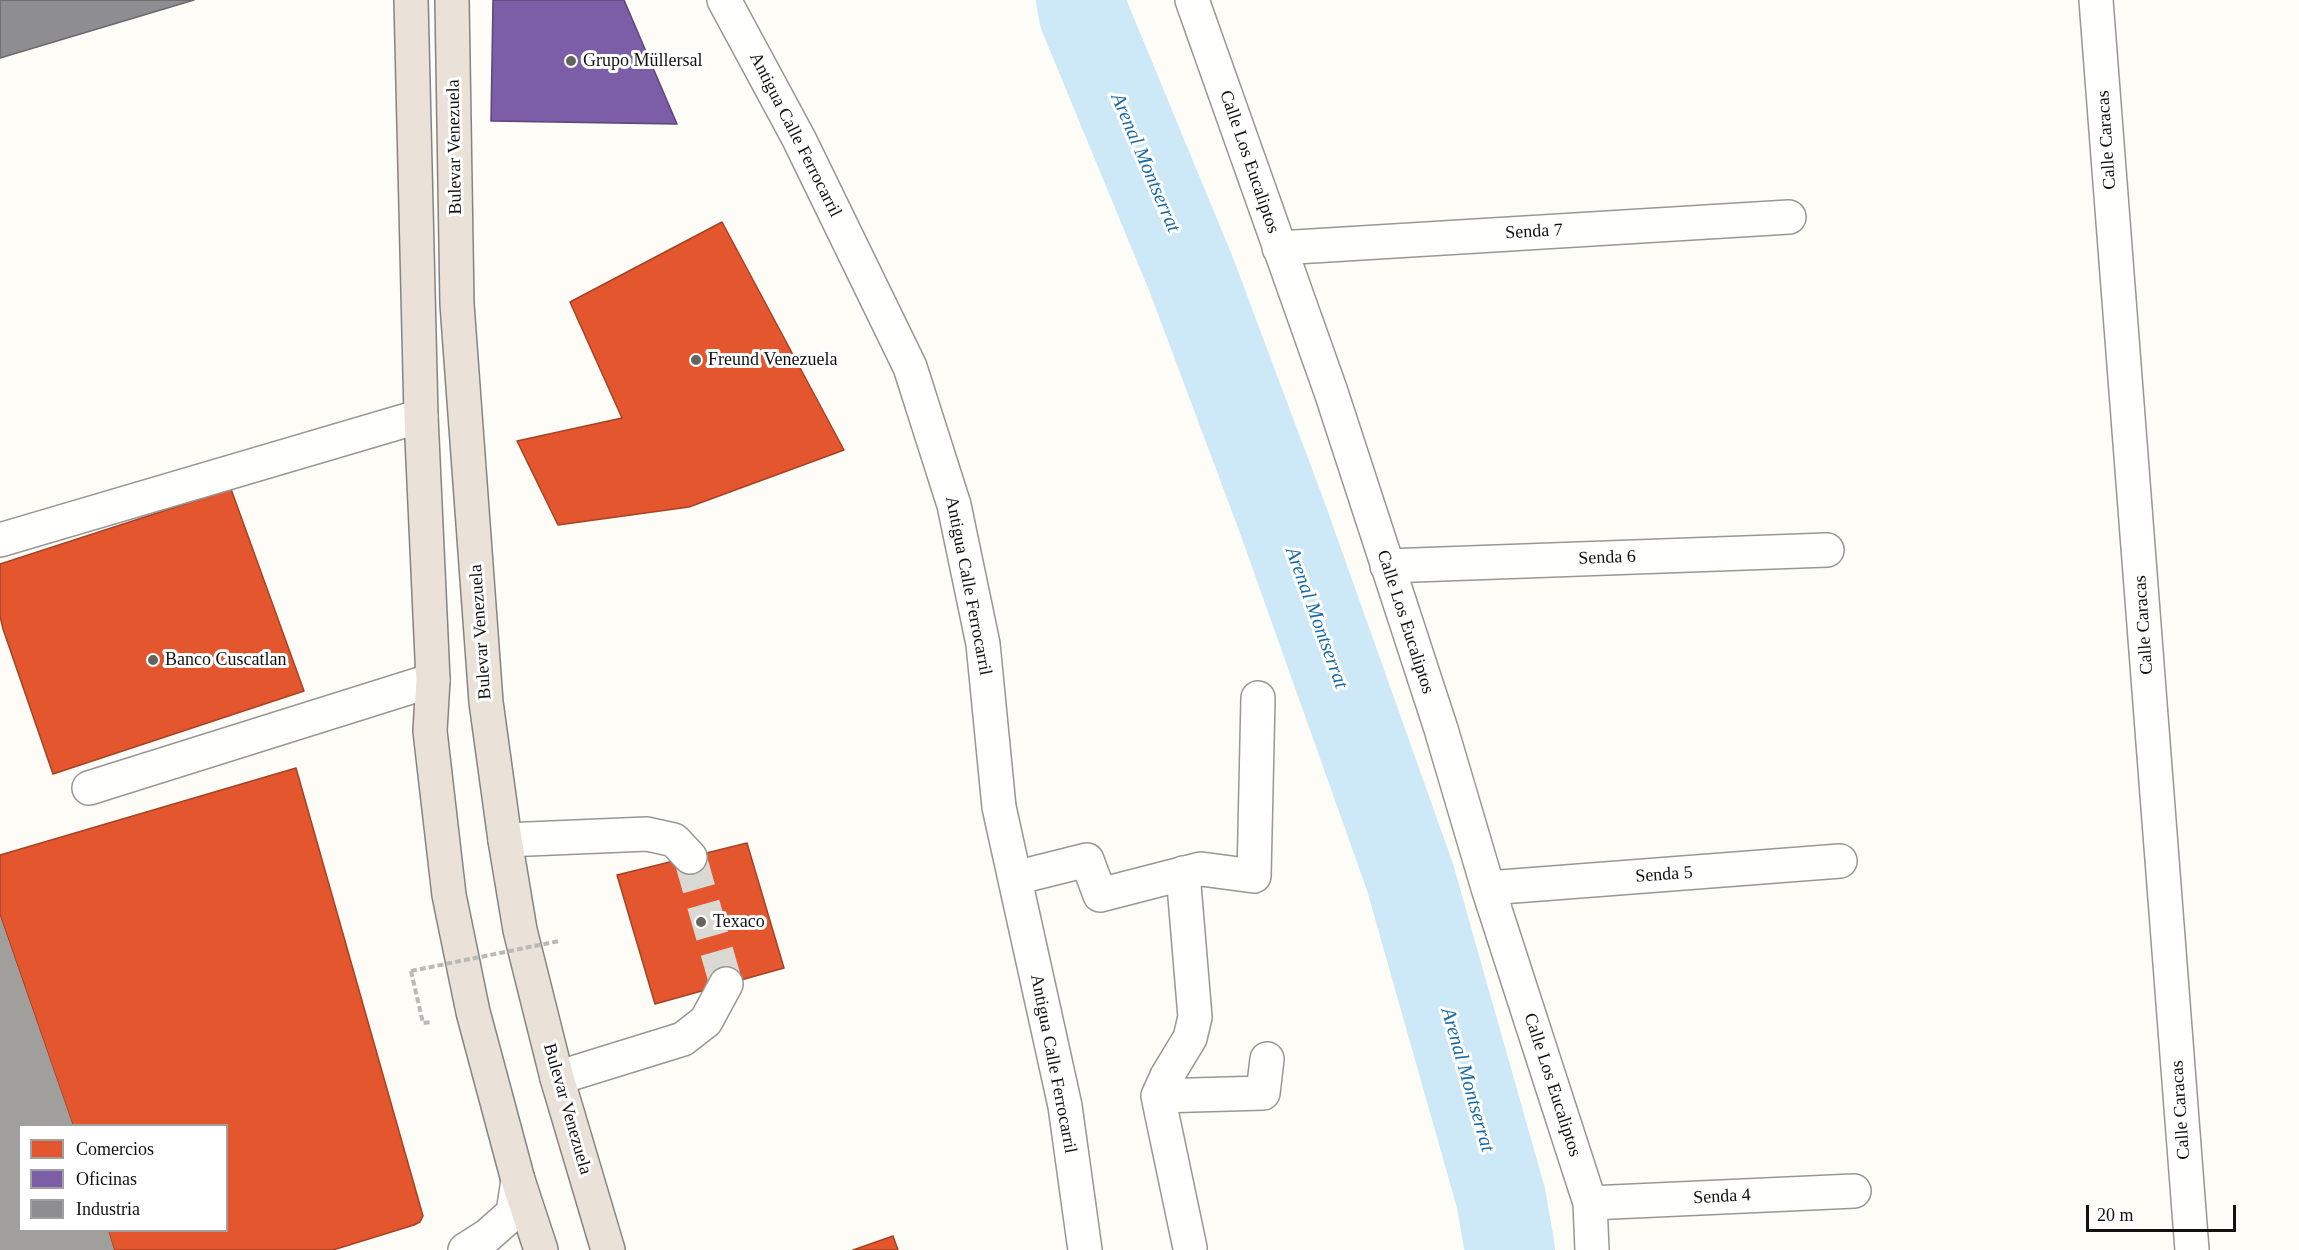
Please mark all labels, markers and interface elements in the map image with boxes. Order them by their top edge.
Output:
street label: Antigua Calle Ferrocarril [744,49,846,221]
place label: Grupo Müllersal [583,50,702,72]
marker: Grupo Müllersal [564,54,578,68]
street label: Bulevar Venezuela [443,79,467,215]
street label: Calle Los Eucaliptos [1214,88,1284,236]
water label: Arenal Montserrat [1105,90,1185,236]
street label: Calle Caracas [2093,90,2121,190]
street label: Senda 7 [1505,220,1563,244]
place label: Freund Venezuela [708,349,837,371]
marker: Freund Venezuela [689,353,703,367]
street label: Antigua Calle Ferrocarril [940,495,996,677]
water label: Arenal Montserrat [1279,544,1353,692]
street label: Senda 6 [1578,546,1636,570]
street label: Calle Los Eucaliptos [1372,547,1438,697]
street label: Bulevar Venezuela [466,564,496,700]
street label: Calle Caracas [2130,575,2158,675]
place label: Banco Cuscatlan [165,649,286,671]
marker: Banco Cuscatlan [146,653,160,667]
street label: Senda 5 [1635,862,1693,888]
place label: Texaco [713,911,765,933]
marker: Texaco [694,915,708,929]
street label: Antigua Calle Ferrocarril [1025,973,1081,1155]
water label: Arenal Montserrat [1435,1005,1499,1155]
street label: Calle Los Eucaliptos [1519,1010,1585,1160]
street label: Bulevar Venezuela [538,1041,596,1177]
street label: Calle Caracas [2167,1060,2195,1160]
legend [18,1124,228,1232]
text: Comercios [76,1139,154,1159]
text: Oficinas [76,1169,137,1189]
street label: Senda 4 [1693,1185,1751,1209]
scale bar [2089,1193,2239,1231]
text: Industria [76,1199,140,1219]
text: 20 m [2097,1205,2134,1225]

